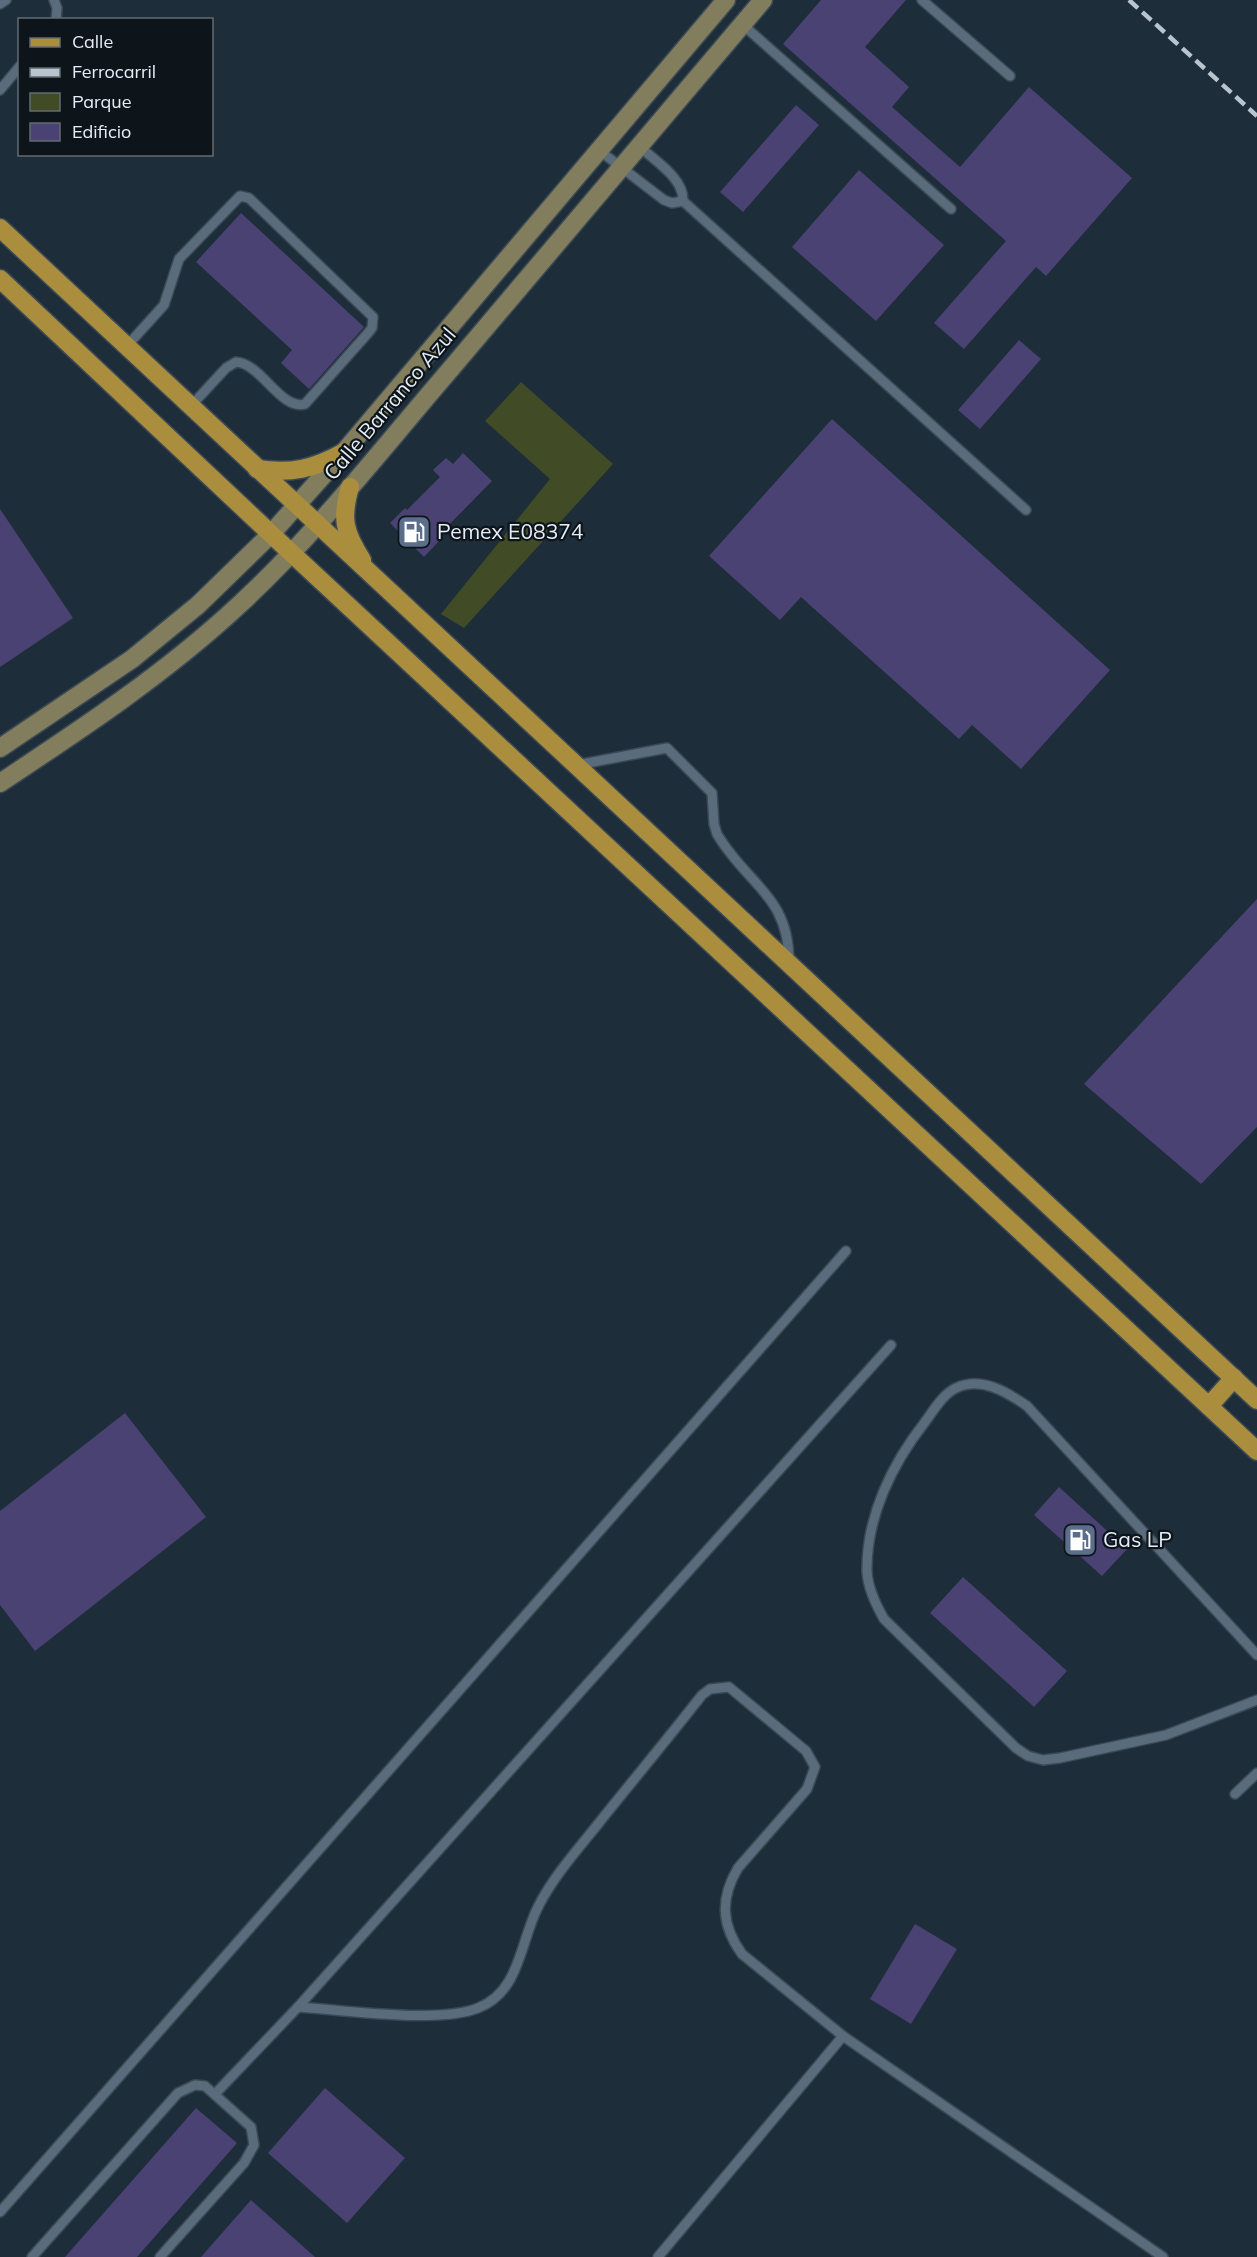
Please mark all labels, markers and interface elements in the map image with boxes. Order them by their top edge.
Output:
legend [18,18,213,156]
text: Calle [72,30,113,53]
text: Ferrocarril [72,60,156,83]
text: Parque [72,90,131,113]
text: Edificio [72,120,131,143]
street label: Calle Barranco Azul [318,322,461,485]
fuel station icon: Pemex E08374 [396,514,432,550]
place label: Pemex E08374 [437,518,584,544]
fuel station icon: Gas LP [1062,1522,1098,1558]
place label: Gas LP [1103,1526,1172,1552]

